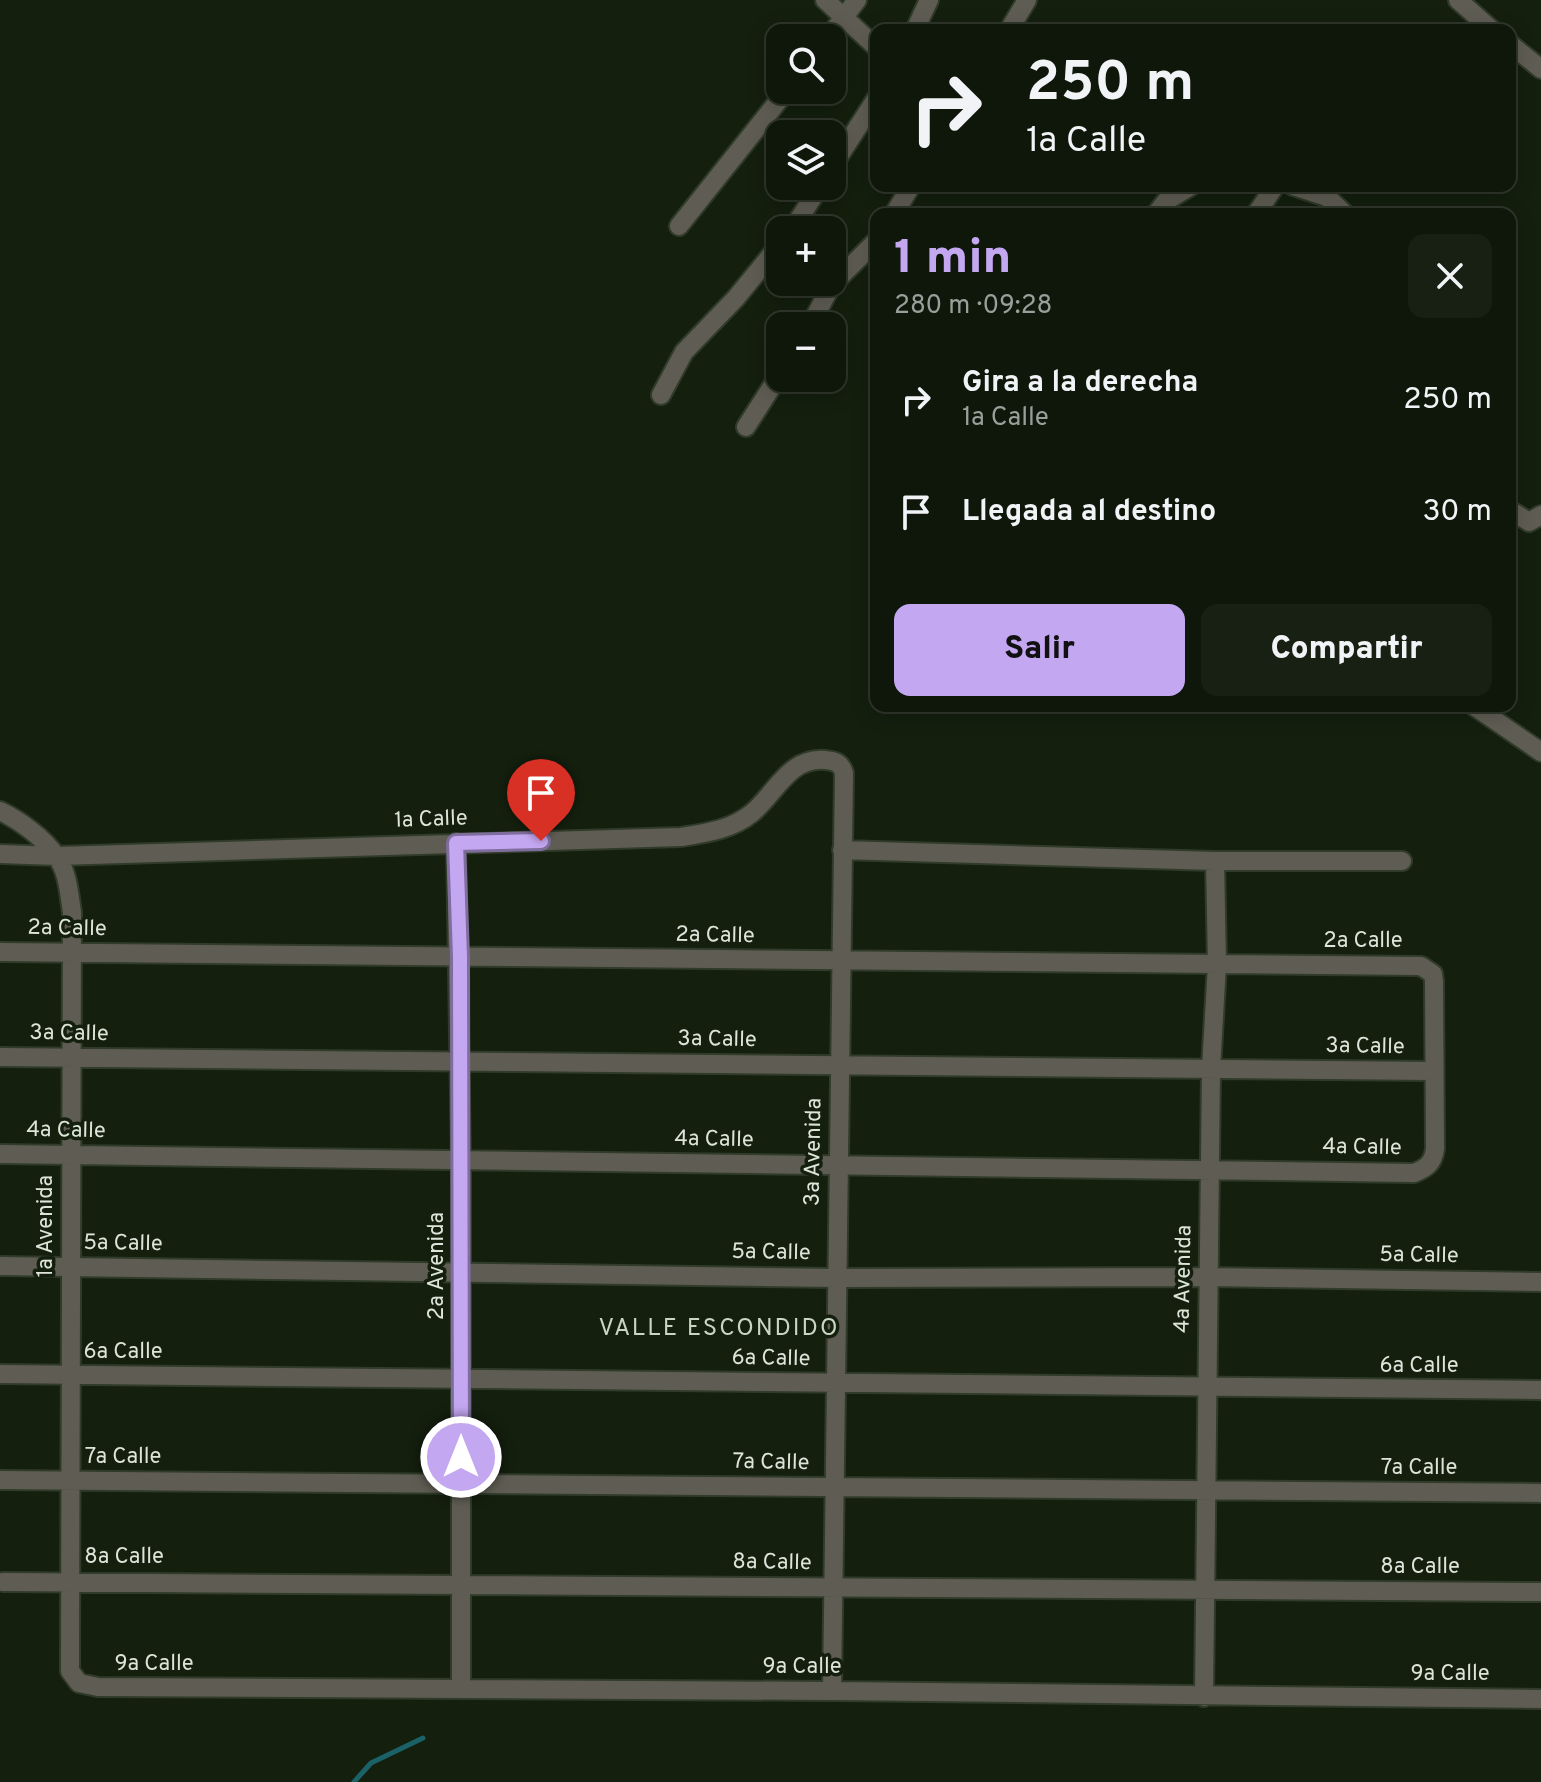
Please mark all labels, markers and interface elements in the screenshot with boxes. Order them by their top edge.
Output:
map controls [766,24,846,392]
button: search [766,24,846,104]
text: 250 m [1026,50,1194,120]
icon: right [894,56,998,160]
text: 1a Calle [1026,119,1146,165]
button: layers [766,120,846,200]
button: + [766,216,846,296]
text: 1 min [894,230,1011,290]
button: close [1408,234,1492,318]
text: 280 m · 09:28 [894,290,1052,323]
button: − [766,312,846,392]
text: Gira a la derecha [962,365,1198,402]
icon: right [894,378,938,422]
text: 250 m [1403,382,1492,419]
text: 1a Calle [962,402,1049,435]
icon: arrive [894,490,938,534]
text: Llegada al destino [962,494,1216,531]
text: 30 m [1423,494,1492,531]
button: Salir [894,604,1185,696]
button: Compartir [1201,604,1492,696]
pin [507,759,575,841]
icon: arrive [519,771,563,815]
street label: 1a Calle [394,805,468,835]
street label: 2a Calle [27,915,107,943]
street label: 2a Calle [675,922,755,950]
street label: 2a Calle [1323,928,1403,955]
street label: 3a Calle [29,1020,109,1048]
street label: 3a Calle [677,1026,757,1054]
street label: 3a Calle [1325,1033,1405,1061]
street label: 3a Avenida [800,1098,828,1206]
street label: 4a Calle [26,1117,106,1145]
street label: 4a Calle [674,1126,754,1154]
street label: 4a Calle [1322,1134,1402,1162]
street label: 1a Avenida [33,1175,60,1277]
street label: 2a Avenida [424,1212,451,1320]
street label: 4a Avenida [1170,1225,1198,1333]
street label: 5a Calle [83,1230,163,1258]
street label: 5a Calle [731,1239,811,1267]
street label: 5a Calle [1379,1242,1459,1270]
district label: VALLE ESCONDIDO [599,1314,839,1344]
street label: 6a Calle [83,1339,163,1366]
street label: 6a Calle [731,1345,811,1373]
street label: 6a Calle [1379,1353,1459,1380]
position arrow [419,1415,503,1499]
street label: 7a Calle [85,1444,161,1471]
street label: 7a Calle [732,1449,810,1477]
street label: 7a Calle [1381,1455,1457,1482]
street label: 8a Calle [84,1544,164,1571]
street label: 8a Calle [732,1549,812,1577]
street label: 8a Calle [1380,1554,1460,1581]
street label: 9a Calle [114,1651,194,1678]
street label: 9a Calle [762,1654,842,1681]
street label: 9a Calle [1410,1661,1490,1688]

